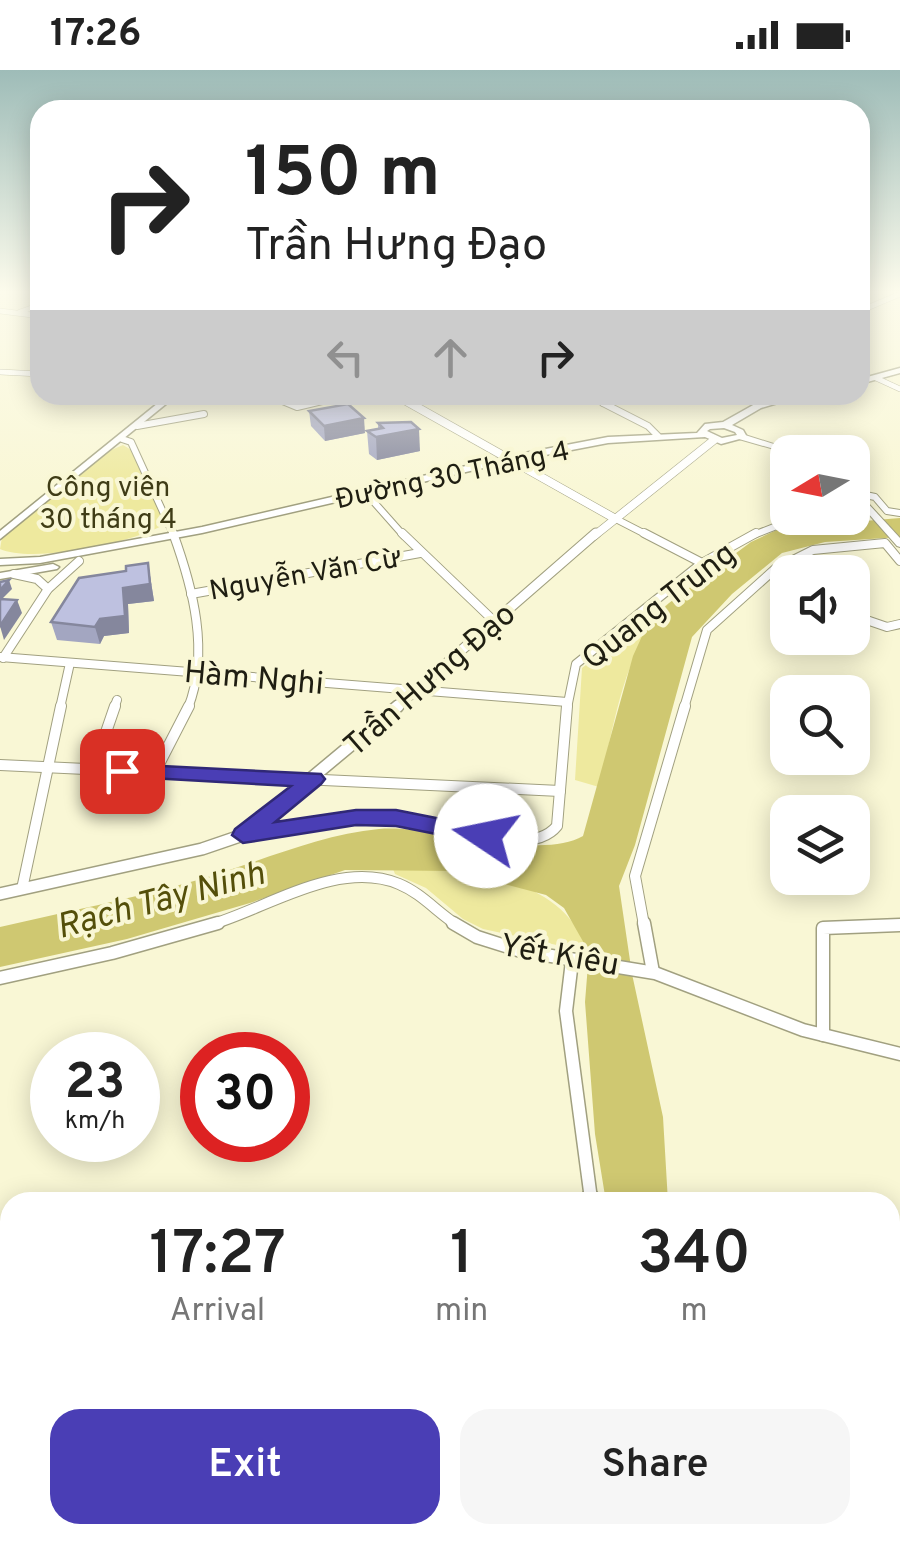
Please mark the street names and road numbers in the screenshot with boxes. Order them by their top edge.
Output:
street label: Đường 30 Tháng 4 [332,435,573,519]
street label: Quang Trung [575,535,745,680]
street label: Nguyễn Văn Cừ [206,539,404,611]
street label: Trần Hưng Đạo [336,595,525,767]
street label: Hàm Nghi [182,654,325,706]
street label: Yết Kiêu [497,926,622,987]

